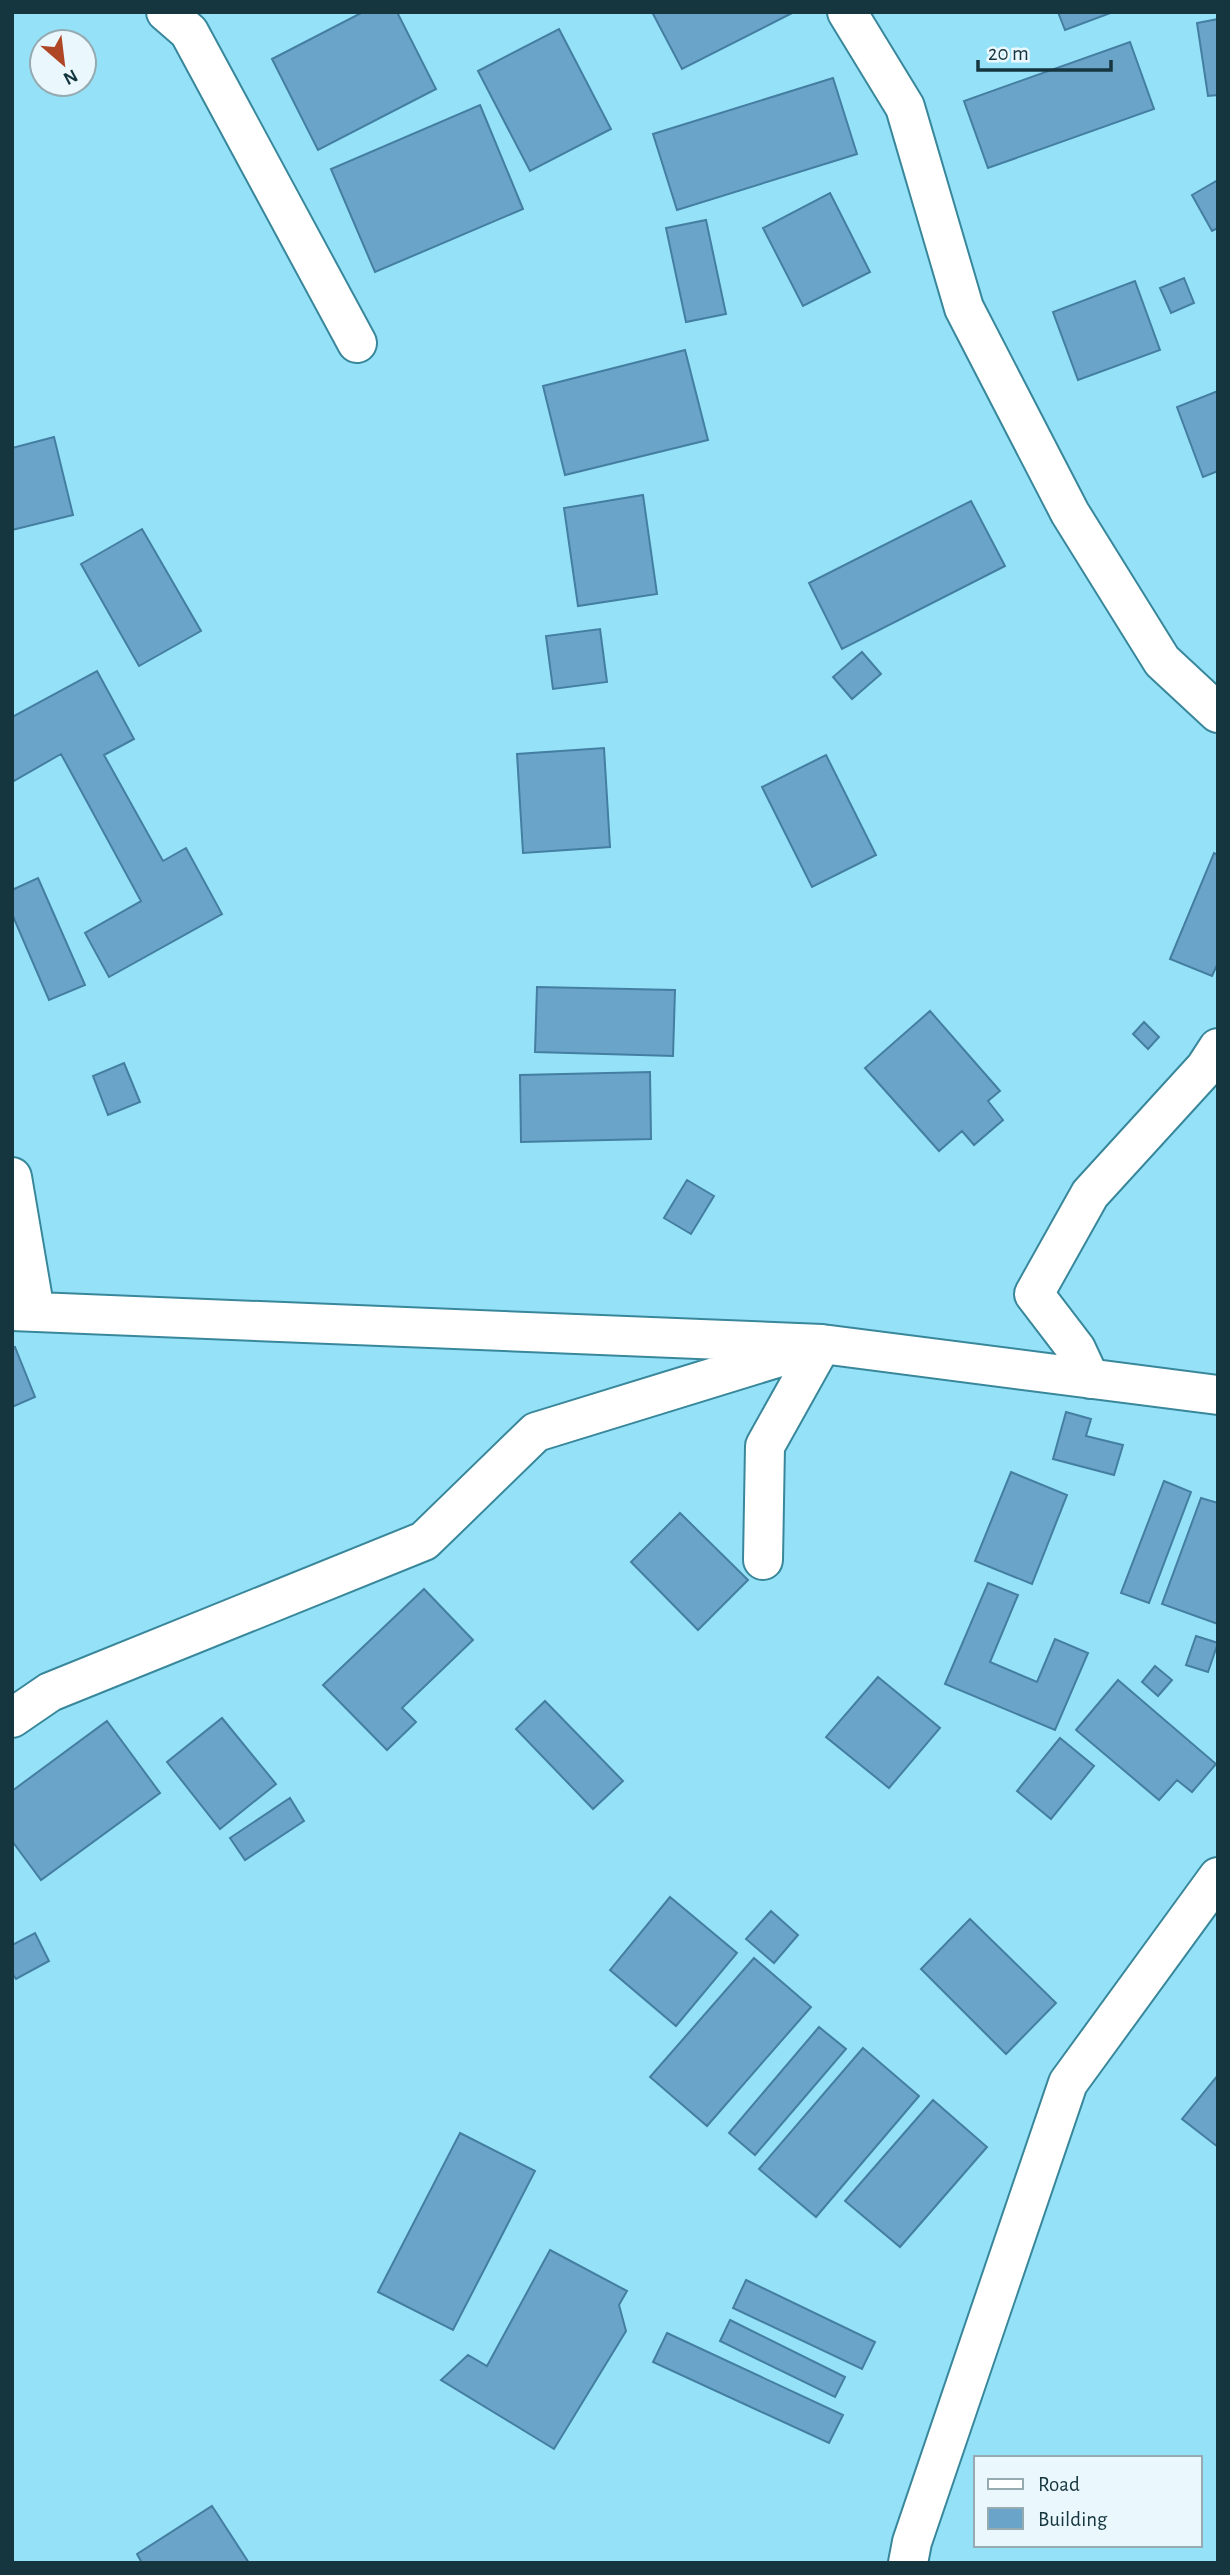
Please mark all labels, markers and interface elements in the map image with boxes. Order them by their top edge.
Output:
north arrow [28,28,98,98]
scale bar [978,28,1111,72]
text: 20 m [988,43,1029,64]
text: N [60,65,81,88]
legend [974,2456,1202,2547]
text: Road [1038,2474,1080,2495]
text: Building [1038,2509,1108,2530]

